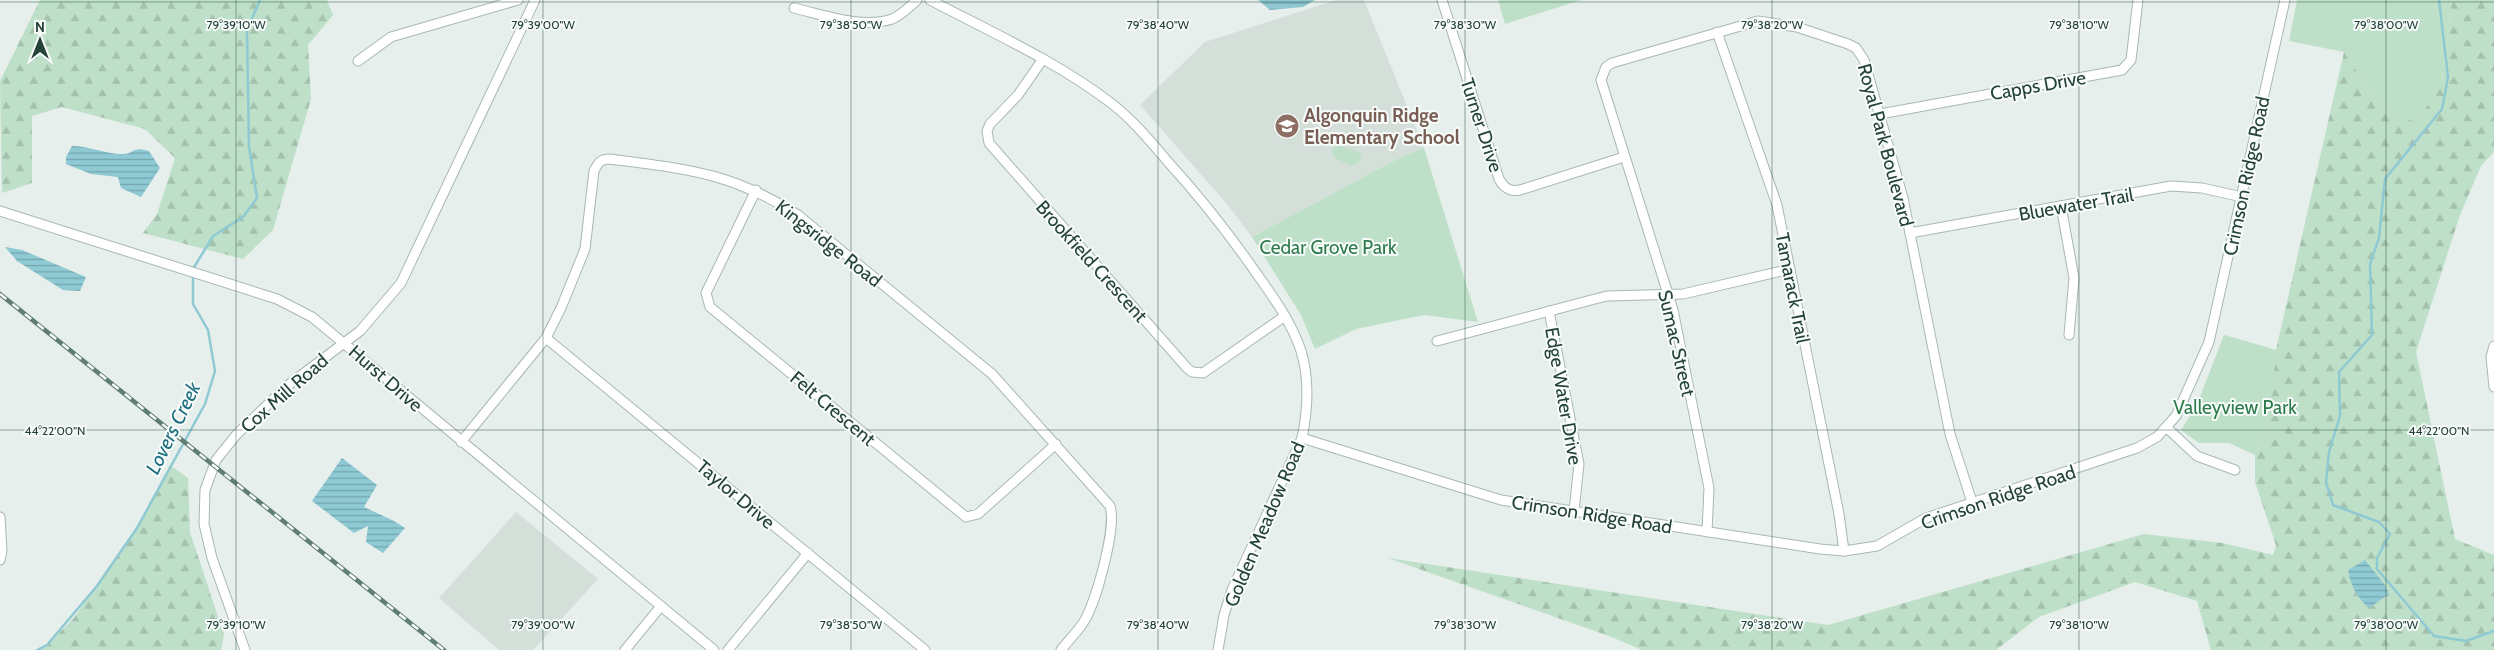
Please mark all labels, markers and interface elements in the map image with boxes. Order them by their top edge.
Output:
north arrow [15,15,65,65]
text: 79°39'10"W [206,17,266,32]
text: 79°39'00"W [511,17,575,32]
text: 79°38'50"W [820,17,883,32]
text: 79°38'40"W [1127,17,1190,32]
text: 79°38'30"W [1434,17,1497,32]
text: 79°38'20"W [1741,17,1804,32]
text: 79°38'10"W [2049,17,2109,32]
text: 79°38'00"W [2354,17,2419,32]
text: N [35,18,45,36]
street label: Royal Park Boulevard [1853,61,1918,229]
street label: Capps Drive [1988,66,2088,105]
street label: Turner Drive [1455,75,1508,175]
street label: Crimson Ridge Road [2218,94,2275,258]
place label: Algonquin Ridge Elementary School [1304,104,1460,149]
school or university icon: Algonquin Ridge Elementary School [1274,113,1300,139]
street label: Bluewater Trail [2017,183,2136,226]
street label: Kingsridge Road [771,195,886,292]
street label: Brookfield Crescent [1031,196,1153,327]
street label: Tamarack Trail [1771,231,1815,346]
park label: Cedar Grove Park [1259,236,1397,259]
street label: Sumac Street [1653,288,1700,399]
street label: Edge Water Drive [1540,325,1587,467]
street label: Hurst Drive [344,340,428,417]
street label: Cox Mill Road [236,349,333,438]
street label: Felt Crescent [785,366,880,451]
water label: Lovers Creek [140,377,206,478]
park label: Valleyview Park [2173,396,2297,419]
text: 44°22'00"N [25,423,85,438]
text: 44°22'00"N [2409,423,2469,438]
street label: Golden Meadow Road [1219,438,1310,610]
street label: Taylor Drive [692,455,780,534]
street label: Crimson Ridge Road [1918,460,2079,535]
street label: Crimson Ridge Road [1510,490,1674,539]
text: 79°39'10"W [206,617,266,632]
text: 79°39'00"W [511,617,575,632]
text: 79°38'50"W [820,617,883,632]
text: 79°38'40"W [1127,617,1190,632]
text: 79°38'30"W [1434,617,1497,632]
text: 79°38'20"W [1741,617,1804,632]
text: 79°38'10"W [2049,617,2109,632]
text: 79°38'00"W [2354,617,2419,632]

